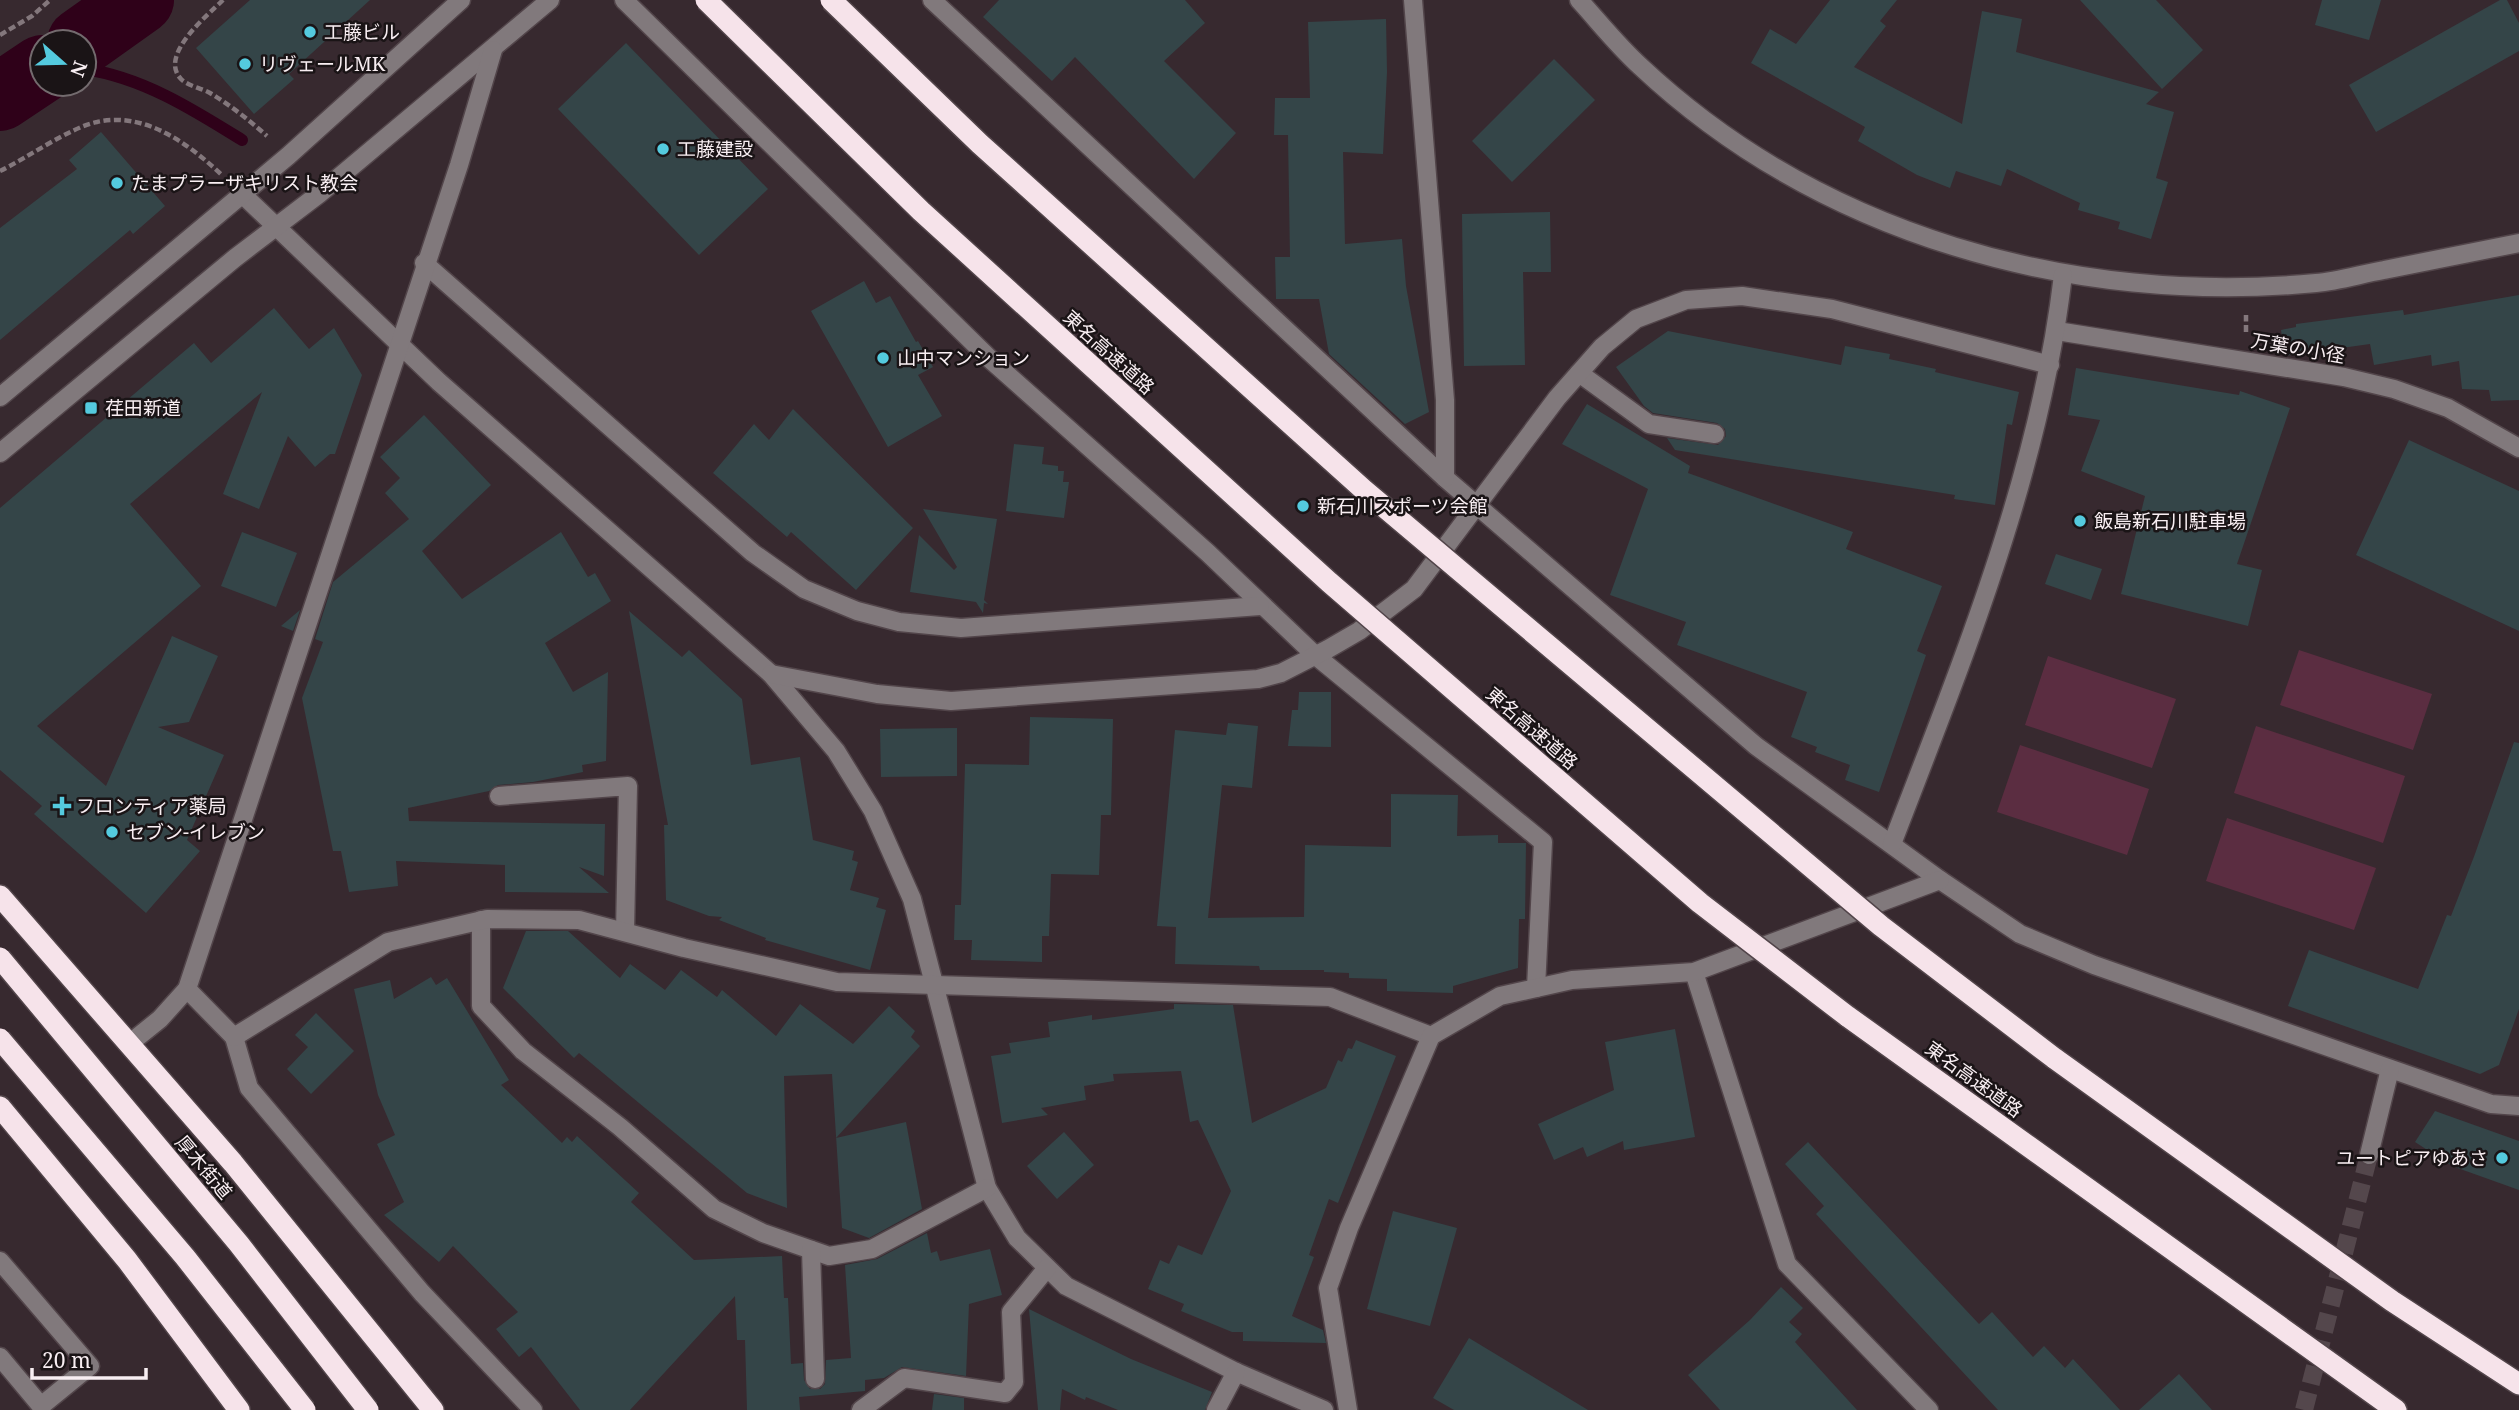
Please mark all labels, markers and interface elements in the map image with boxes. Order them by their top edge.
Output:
place label: 工藤ビル [324,19,400,45]
marker: 工藤ビル [302,24,318,40]
north arrow [28,28,98,98]
place label: リヴェールMK [259,51,386,77]
marker: リヴェールMK [237,56,253,72]
text: N [64,57,94,80]
place label: 工藤建設 [677,136,753,162]
marker: 工藤建設 [655,141,671,157]
place label: たまプラーザキリスト教会 [131,170,358,196]
marker: たまプラーザキリスト教会 [109,175,125,191]
street label: 東名高速道路 [1058,304,1160,400]
street label: 万葉の小径 [2249,327,2347,369]
place label: 山中マンション [897,345,1030,371]
marker: 山中マンション [875,350,891,366]
place label: 荏田新道 [105,395,181,421]
marker: 荏田新道 [83,400,99,416]
place label: 新石川スポーツ会館 [1317,493,1488,519]
marker: 新石川スポーツ会館 [1295,498,1311,514]
place label: 飯島新石川駐車場 [2094,508,2246,534]
marker: 飯島新石川駐車場 [2072,513,2088,529]
street label: 東名高速道路 [1480,681,1584,775]
place label: フロンティア薬局 [76,793,227,819]
marker: フロンティア薬局 [54,798,70,814]
place label: セブン-イレブン [126,819,265,845]
marker: セブン-イレブン [104,824,120,840]
street label: 東名高速道路 [1920,1035,2028,1123]
street label: 厚木街道 [170,1130,238,1204]
place label: ユートピアゆあさ [2336,1145,2488,1171]
marker: ユートピアゆあさ [2494,1150,2510,1166]
scale bar [32,1336,145,1380]
text: 20 m [42,1346,91,1374]

